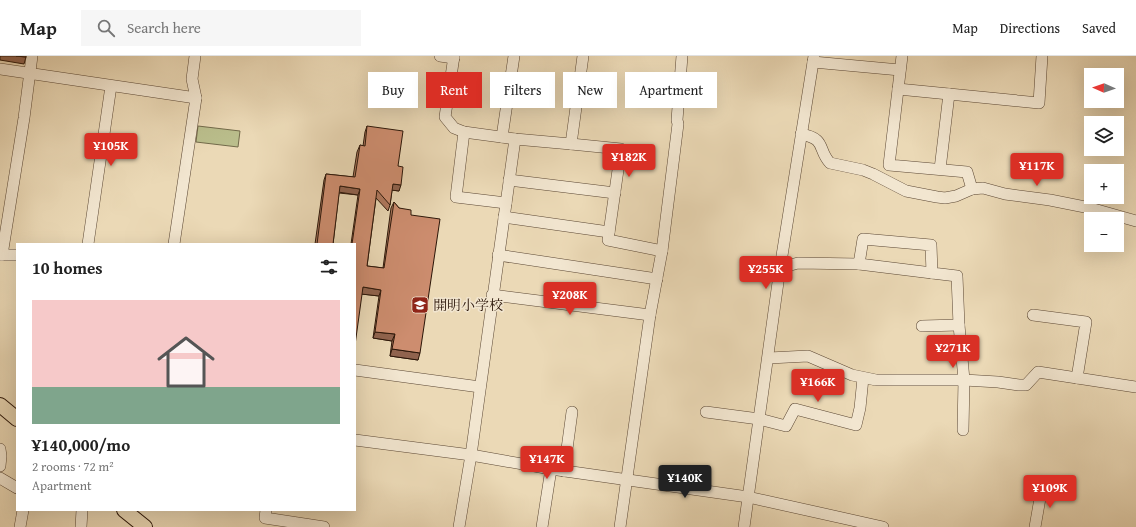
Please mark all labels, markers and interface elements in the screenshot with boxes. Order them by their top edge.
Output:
search box [81,10,361,46]
text: Map [20,14,57,42]
icon: search [95,17,117,39]
text: Search here [127,17,201,38]
text: Map [952,18,978,38]
text: Directions [1000,18,1060,38]
text: Saved [1082,18,1116,38]
north arrow [1084,68,1124,108]
map controls [1084,68,1124,252]
chip: Buy [368,72,418,108]
chip: Rent [426,72,482,108]
chip: Filters [490,72,555,108]
chip: New [563,72,617,108]
chip: Apartment [625,72,717,108]
button: layers [1084,116,1124,156]
pin: ¥105K [83,133,139,167]
text: ¥105K [93,136,129,155]
pin: ¥182K [601,144,657,178]
text: ¥182K [611,147,647,166]
pin: ¥117K [1009,153,1065,187]
text: ¥117K [1019,156,1055,175]
button: + [1084,164,1124,204]
button: − [1084,212,1124,252]
text: 10 homes [32,255,103,280]
icon: filters [318,256,340,278]
pin: ¥255K [738,256,794,290]
text: ¥255K [748,259,784,278]
pin: ¥208K [542,282,598,316]
text: ¥208K [552,285,588,304]
school or university icon: 開明小学校 [410,295,430,315]
place label: 開明小学校 [433,295,503,315]
icon: home [150,326,222,398]
pin: ¥271K [925,335,981,369]
text: ¥271K [935,338,971,357]
pin: ¥166K [790,369,846,403]
text: ¥166K [800,372,836,391]
text: ¥140,000/mo [32,432,130,457]
pin: ¥147K [519,446,575,480]
text: ¥147K [529,449,565,468]
text: 2 rooms · 72 m² [32,457,114,476]
pin: ¥140K [657,465,713,499]
text: ¥140K [667,468,703,487]
pin: ¥109K [1022,475,1078,509]
text: Apartment [32,476,92,495]
text: ¥109K [1032,478,1068,497]

